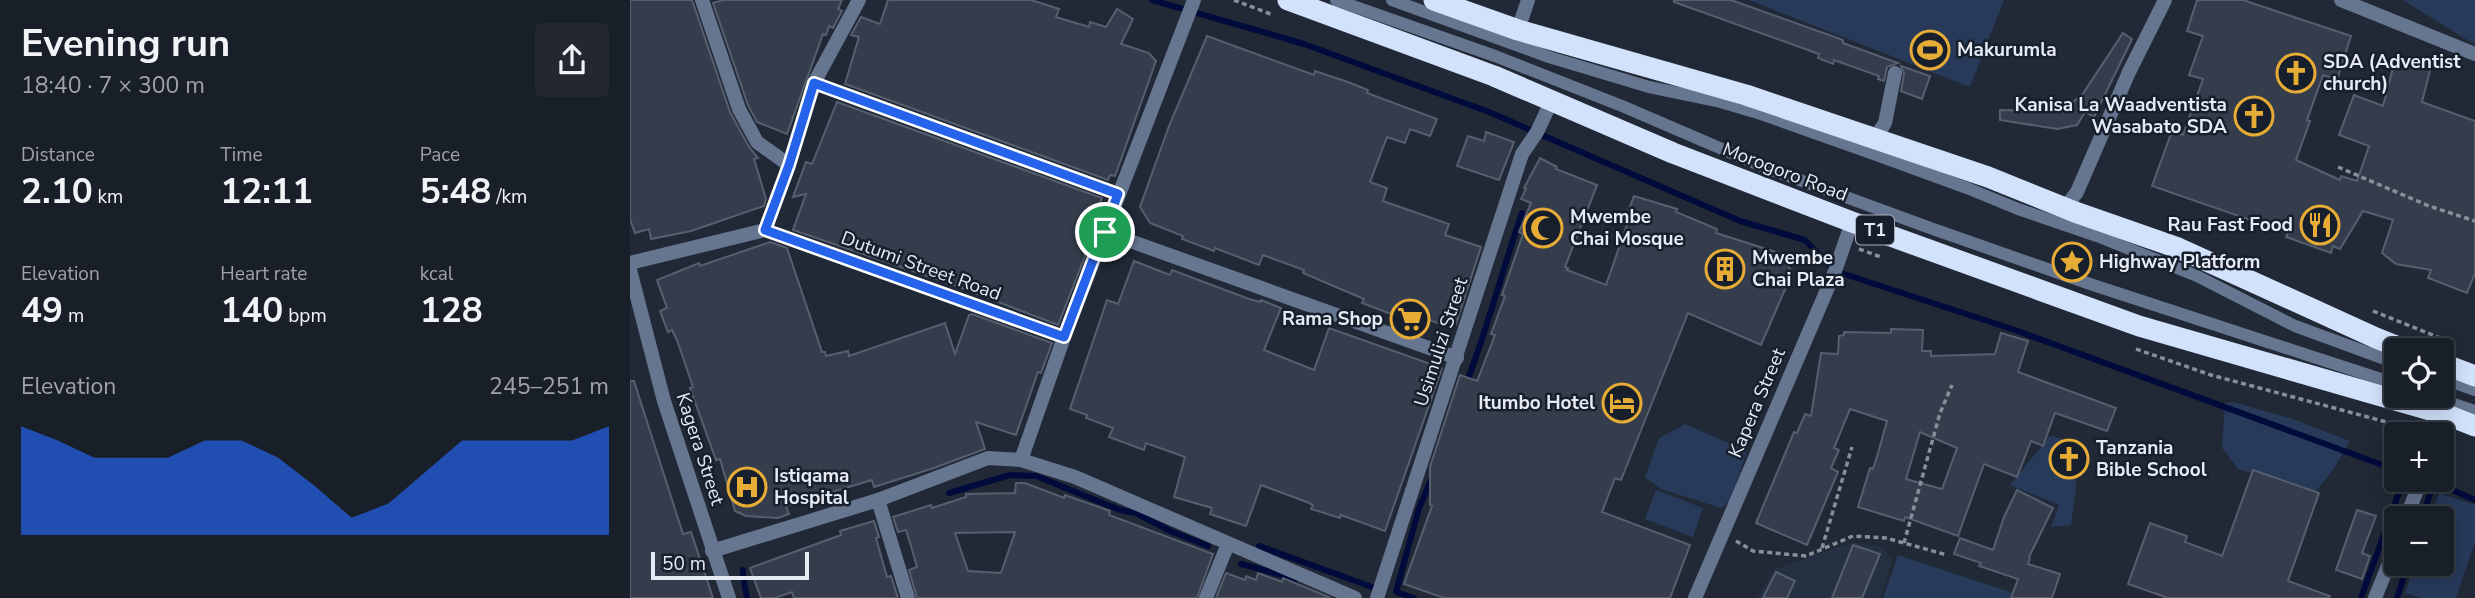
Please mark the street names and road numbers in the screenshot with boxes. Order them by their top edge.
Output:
street label: Morogoro Road [1719,136,1851,208]
road number: T1 [1856,215,1894,244]
street label: Dutumi Street Road [837,225,1005,307]
street label: Usimulizi Street [1408,274,1474,410]
street label: Kapera Street [1722,344,1792,462]
street label: Kagera Street [670,389,731,509]

